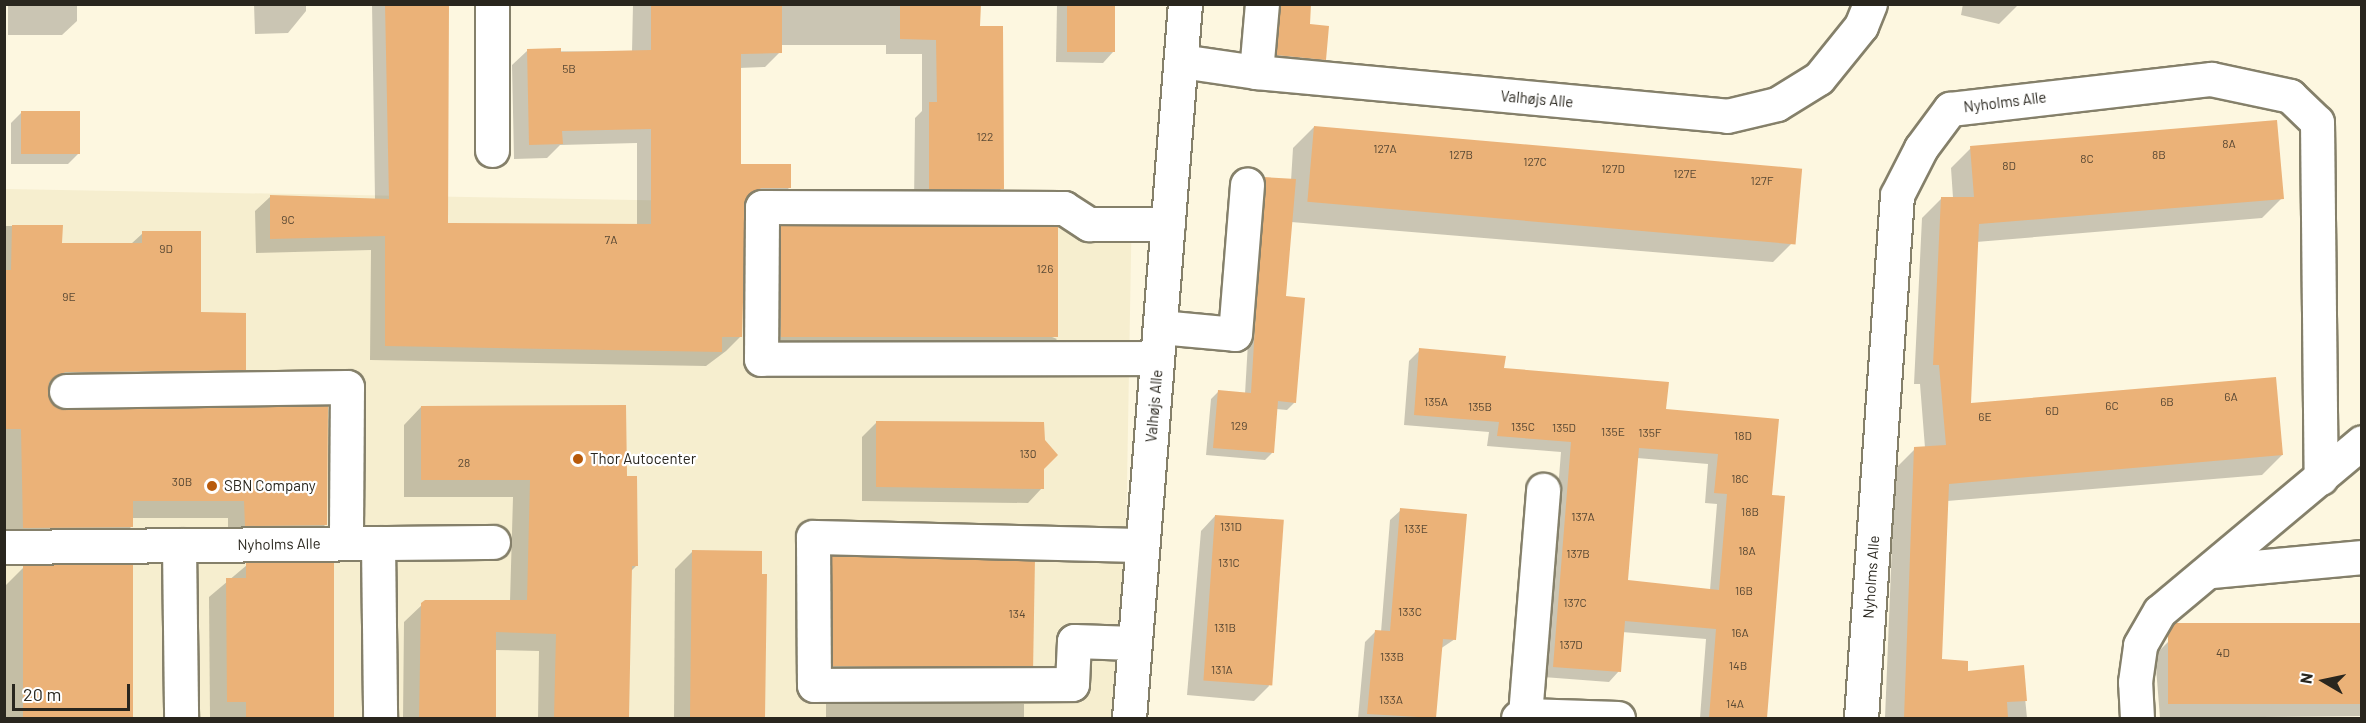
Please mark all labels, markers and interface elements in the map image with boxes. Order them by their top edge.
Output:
house number: 5B [562,62,576,76]
street label: Valhøjs Alle [1500,87,1574,111]
street label: Nyholms Alle [1963,88,2047,116]
house number: 122 [976,130,994,144]
house number: 8A [2222,137,2236,151]
house number: 127A [1373,142,1397,156]
house number: 127B [1449,148,1473,162]
house number: 8B [2152,148,2166,162]
house number: 8C [2080,152,2094,166]
house number: 127C [1523,155,1547,169]
house number: 8D [2002,159,2016,173]
house number: 127D [1601,162,1625,176]
house number: 127E [1673,167,1697,181]
house number: 127F [1750,174,1774,188]
house number: 9C [281,213,295,227]
house number: 7A [605,233,617,247]
house number: 9D [159,242,173,256]
house number: 126 [1037,262,1053,276]
house number: 9E [62,290,76,304]
street label: Valhøjs Alle [1142,369,1166,443]
house number: 6A [2224,390,2238,404]
house number: 135A [1424,395,1448,409]
house number: 6B [2160,395,2174,409]
house number: 6C [2105,399,2119,413]
house number: 135B [1468,400,1492,414]
house number: 6D [2045,404,2059,418]
house number: 6E [1978,410,1992,424]
house number: 129 [1231,419,1247,433]
house number: 135C [1511,420,1535,434]
house number: 135D [1552,421,1576,435]
house number: 135E [1601,425,1625,439]
house number: 135F [1638,426,1662,440]
house number: 18D [1734,429,1752,443]
house number: 130 [1019,447,1037,461]
place label: Thor Autocenter [590,450,696,468]
marker: Thor Autocenter [571,452,585,466]
house number: 28 [458,456,470,470]
house number: 18C [1731,472,1749,486]
house number: 30B [172,475,192,489]
place label: SBN Company [224,477,316,495]
marker: SBN Company [205,479,219,493]
house number: 18B [1741,505,1759,519]
house number: 137A [1571,510,1595,524]
house number: 131D [1220,520,1242,534]
house number: 133E [1404,522,1428,536]
street label: Nyholms Alle [237,534,321,554]
street label: Nyholms Alle [1859,535,1883,619]
house number: 18A [1738,544,1756,558]
house number: 137B [1566,547,1590,561]
house number: 131C [1218,556,1240,570]
house number: 16B [1735,584,1753,598]
house number: 137C [1563,596,1587,610]
house number: 133C [1398,605,1422,619]
house number: 134 [1009,607,1025,621]
house number: 131B [1214,621,1236,635]
house number: 16A [1731,626,1749,640]
house number: 137D [1559,638,1583,652]
house number: 4D [2216,646,2230,660]
house number: 133B [1380,650,1404,664]
north arrow [2294,651,2354,711]
house number: 14B [1729,659,1747,673]
house number: 131A [1211,663,1233,677]
text: N [2296,671,2316,685]
scale bar [15,672,134,710]
text: 20 m [23,683,61,705]
house number: 133A [1379,693,1403,707]
house number: 14A [1726,697,1744,711]

